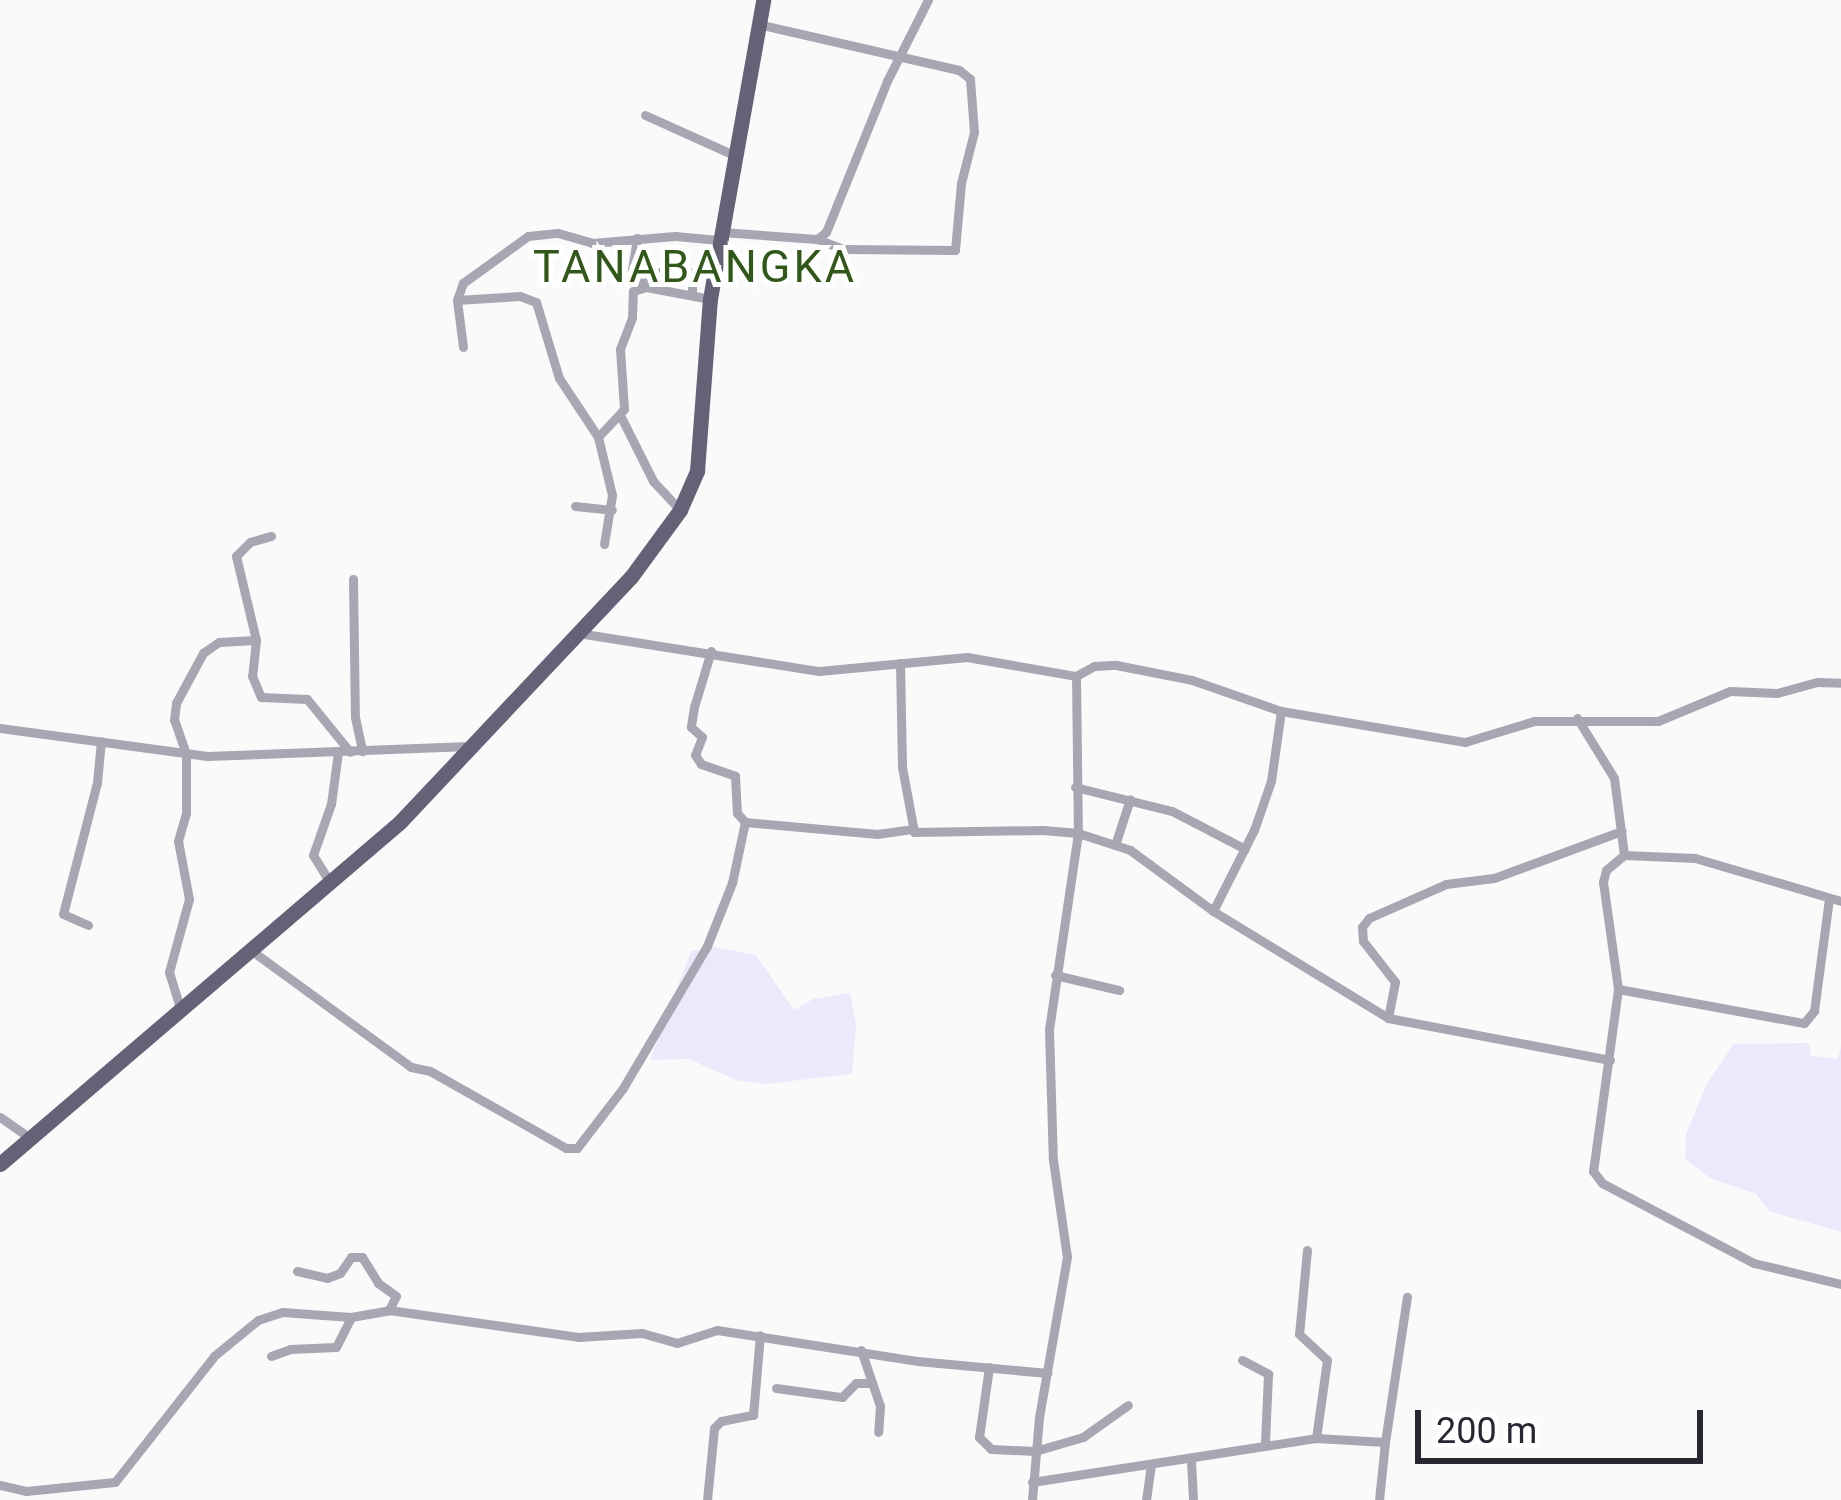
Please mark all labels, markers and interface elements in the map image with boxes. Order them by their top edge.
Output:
district label: TANABANGKA [533,240,857,294]
scale bar [1421,1386,1709,1460]
text: 200 m [1436,1410,1537,1452]

